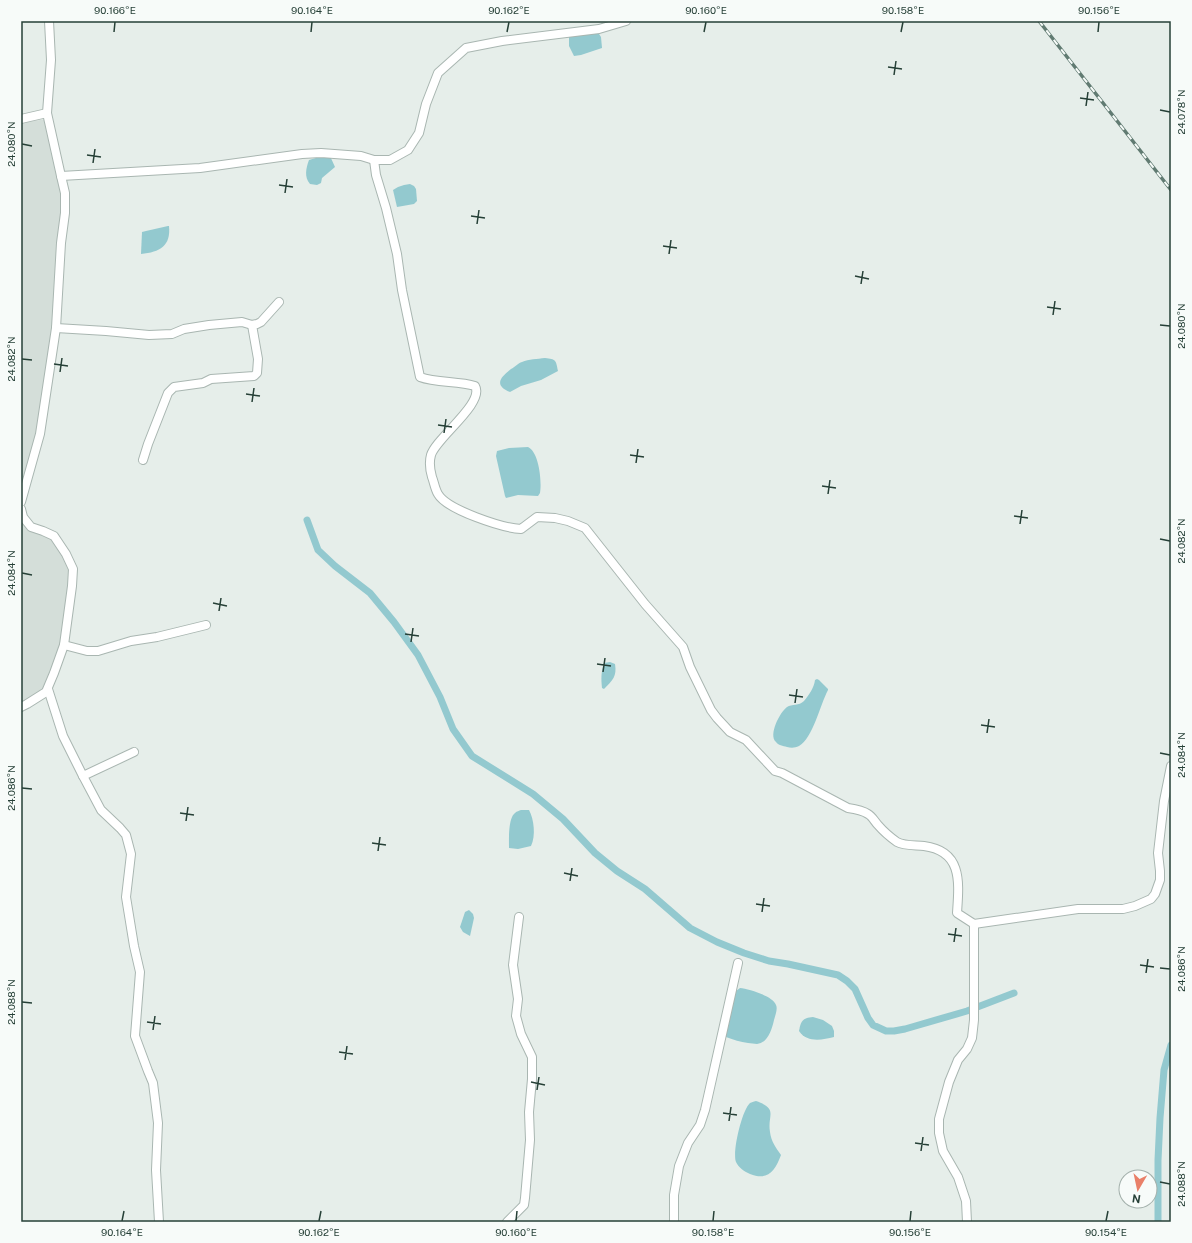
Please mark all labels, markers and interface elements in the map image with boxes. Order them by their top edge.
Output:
text: 90.166°E [94,4,136,16]
text: 90.164°E [291,4,333,16]
text: 90.162°E [488,4,530,16]
text: 90.160°E [685,4,727,16]
text: 90.158°E [882,4,924,16]
text: 90.156°E [1078,4,1120,16]
text: 24.078°N [1175,90,1187,134]
text: 24.080°N [5,121,17,167]
text: 24.080°N [1175,303,1187,349]
text: 24.082°N [5,336,17,382]
text: 24.082°N [1175,518,1187,564]
text: 24.084°N [5,550,17,596]
text: 24.084°N [1175,732,1187,778]
text: 24.086°N [5,765,17,811]
text: 24.086°N [1175,946,1187,992]
text: 24.088°N [5,979,17,1025]
text: 24.088°N [1175,1161,1187,1207]
north arrow [1118,1169,1158,1209]
text: N [1131,1192,1142,1205]
text: 90.164°E [101,1226,143,1238]
text: 90.162°E [298,1226,340,1238]
text: 90.160°E [495,1226,537,1238]
text: 90.158°E [692,1226,734,1238]
text: 90.156°E [889,1226,931,1238]
text: 90.154°E [1085,1226,1127,1238]

